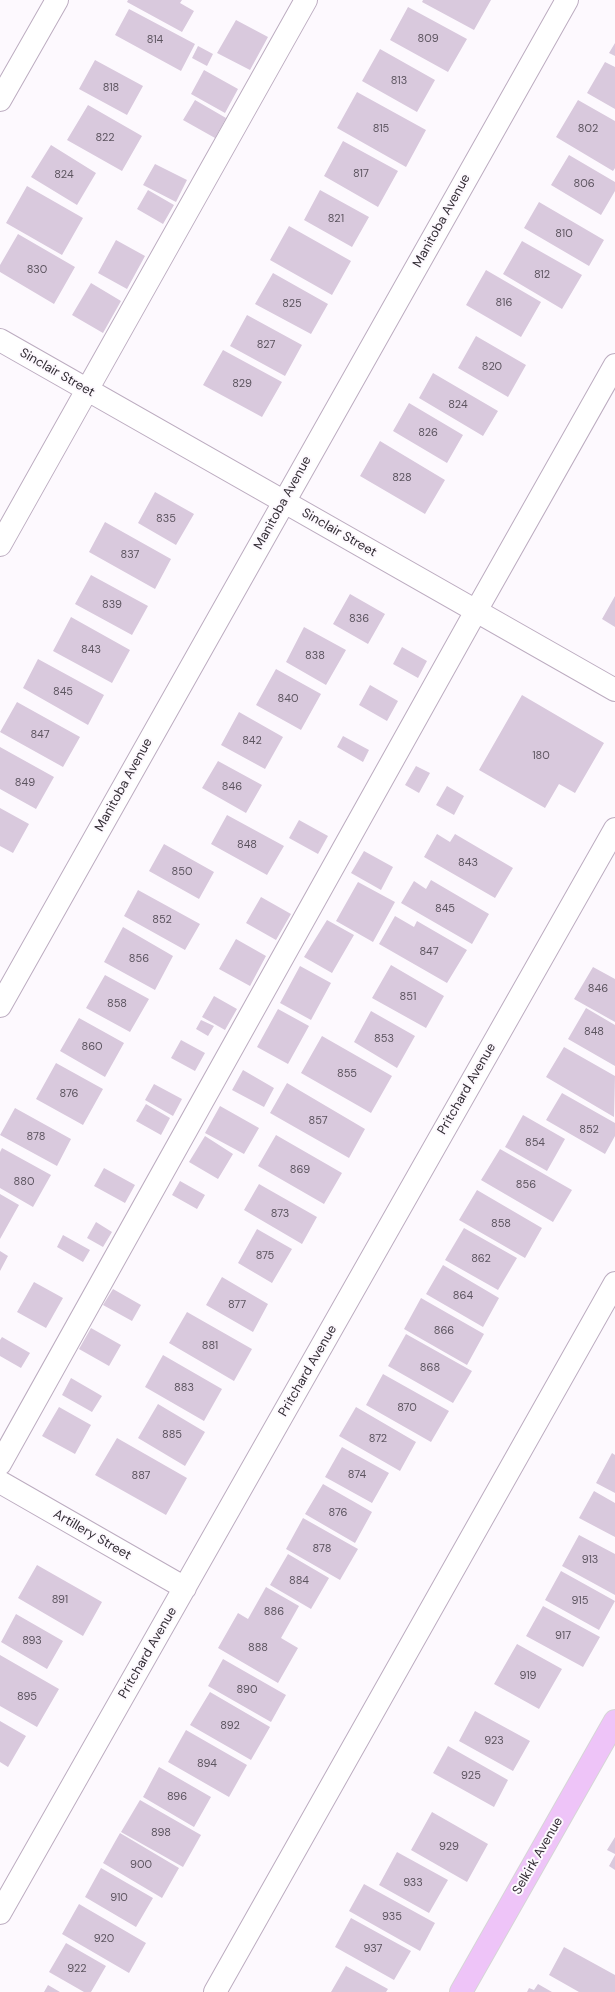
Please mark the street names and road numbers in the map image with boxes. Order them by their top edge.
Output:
street label: Manitoba Avenue [410,172,474,270]
street label: Sinclair Street [17,345,97,401]
street label: Manitoba Avenue [251,454,315,552]
street label: Sinclair Street [299,505,379,561]
street label: Manitoba Avenue [92,736,156,834]
street label: Pritchard Avenue [435,1041,499,1137]
street label: Pritchard Avenue [276,1323,340,1419]
street label: Artillery Street [50,1506,134,1564]
street label: Pritchard Avenue [116,1605,180,1701]
street label: Selkirk Avenue [510,1815,566,1897]

